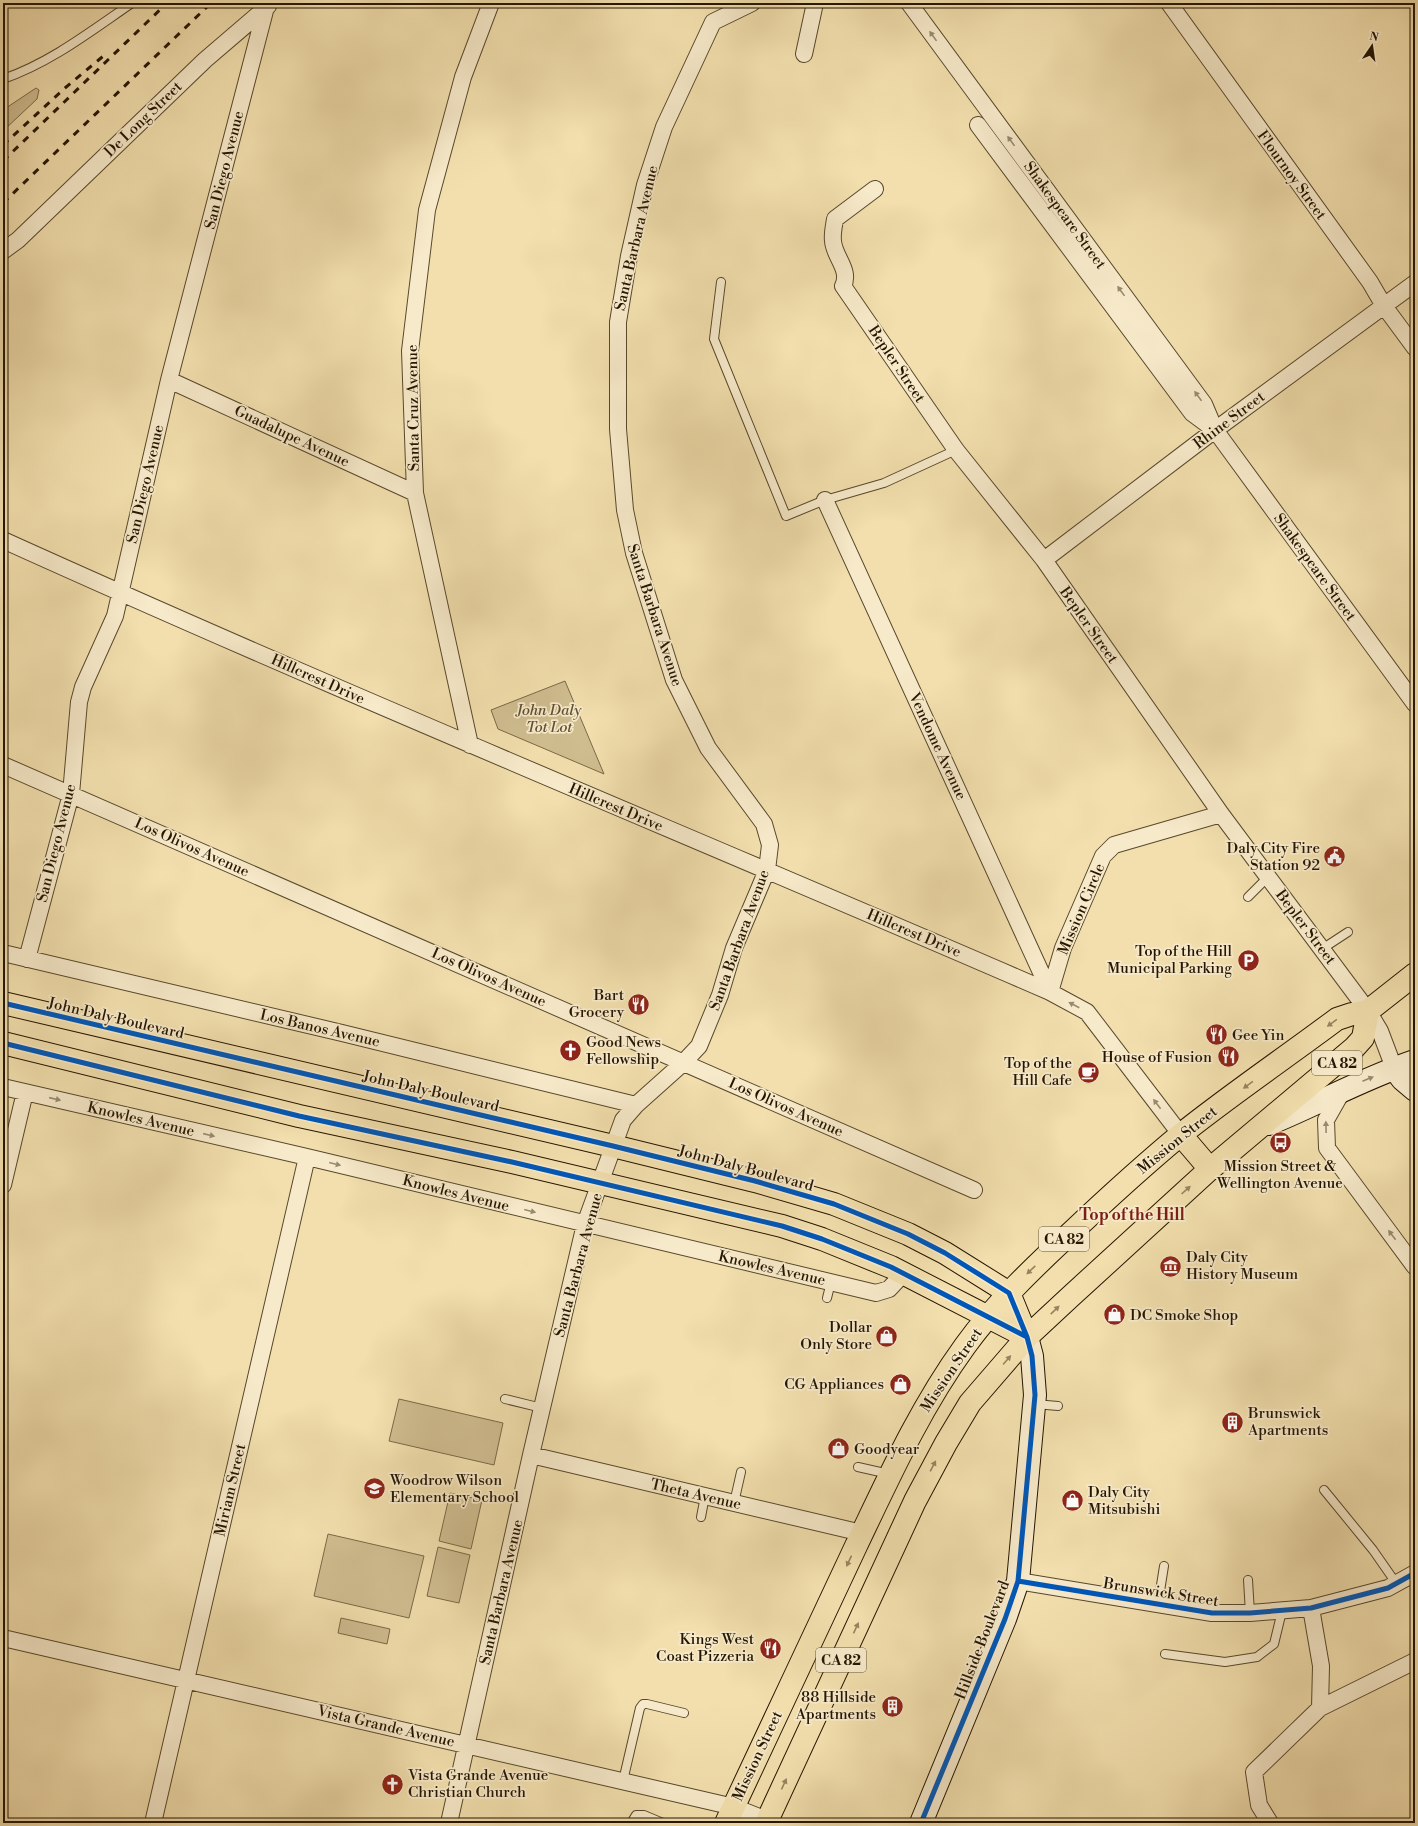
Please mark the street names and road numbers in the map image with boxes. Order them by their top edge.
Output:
street label: De Long Street [100,77,187,161]
street label: San Diego Avenue [201,109,248,231]
street label: Flournoy Street [1253,127,1331,224]
street label: Shakespeare Street [1019,158,1110,273]
street label: Santa Barbara Avenue [611,164,662,313]
street label: Bepler Street [863,321,930,407]
street label: Santa Cruz Avenue [403,344,424,472]
street label: Rhine Street [1190,387,1269,453]
street label: Guadalupe Avenue [231,401,352,471]
street label: San Diego Avenue [123,423,168,545]
street label: Shakespeare Street [1269,510,1360,625]
street label: Santa Barbara Avenue [623,542,687,689]
street label: Bepler Street [1055,583,1122,668]
street label: Hillcrest Drive [268,650,368,709]
street label: Vendome Avenue [904,689,971,803]
street label: Hillcrest Drive [566,779,666,836]
street label: San Diego Avenue [33,782,80,904]
street label: Los Olivos Avenue [131,814,252,881]
street label: Mission Circle [1054,860,1109,958]
street label: Santa Barbara Avenue [705,867,774,1013]
street label: Bepler Street [1271,885,1340,969]
street label: Hillcrest Drive [864,905,964,962]
street label: Los Olivos Avenue [428,944,549,1011]
street label: John Daly Boulevard [45,993,186,1044]
street label: Los Banos Avenue [258,1005,382,1052]
road number: CA 82 [1312,1051,1362,1075]
street label: John Daly Boulevard [360,1066,501,1117]
street label: Los Olivos Avenue [725,1074,846,1141]
street label: Knowles Avenue [85,1098,196,1141]
street label: Mission Street [1133,1102,1222,1178]
street label: John Daly Boulevard [675,1141,816,1196]
street label: Knowles Avenue [400,1171,511,1216]
street label: Santa Barbara Avenue [550,1191,607,1339]
road number: CA 82 [1039,1227,1089,1251]
street label: Knowles Avenue [716,1247,827,1290]
street label: Mission Street [916,1324,987,1416]
street label: Miriam Street [211,1441,251,1538]
street label: Theta Avenue [649,1475,743,1514]
street label: Santa Barbara Avenue [476,1518,527,1667]
street label: Brunswick Street [1101,1574,1221,1611]
street label: Hillside Boulevard [951,1578,1014,1702]
road number: CA 82 [816,1648,866,1672]
street label: Vista Grande Avenue [314,1701,456,1752]
street label: Mission Street [728,1707,787,1804]

